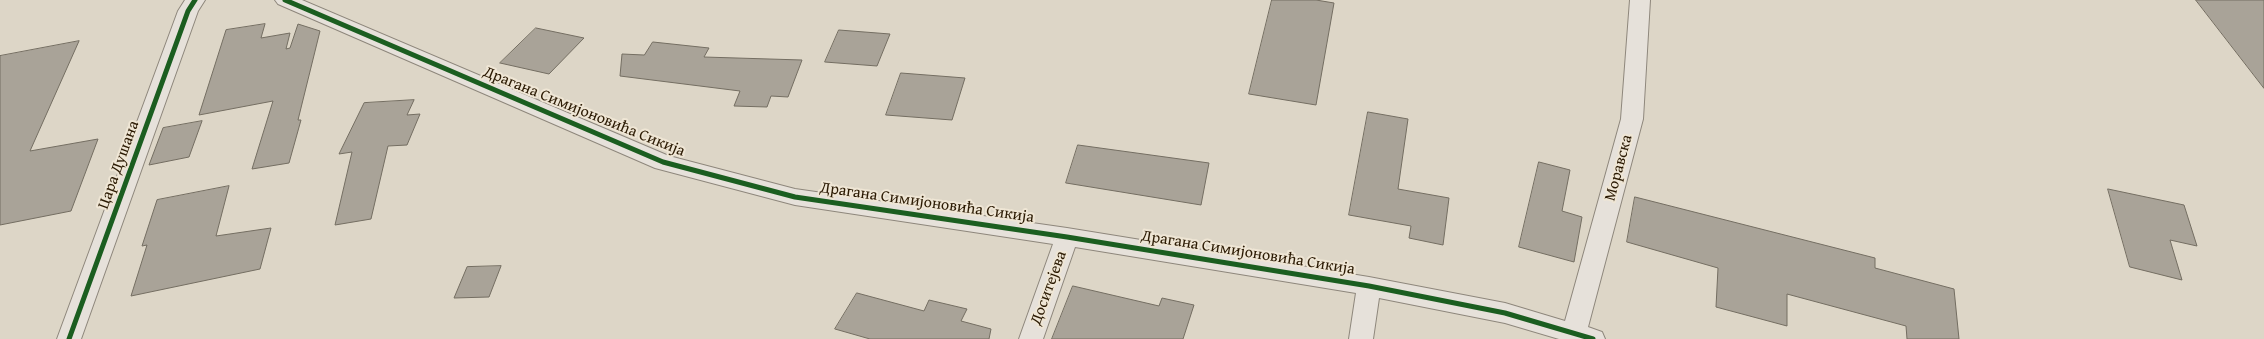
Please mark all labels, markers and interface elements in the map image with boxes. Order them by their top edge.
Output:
street label: Драгана Симијоновића Сикија [480,63,688,161]
street label: Цара Душана [94,118,144,212]
street label: Моравска [1601,133,1637,203]
street label: Драгана Симијоновића Сикија [819,178,1035,228]
street label: Драгана Симијоновића Сикија [1140,227,1356,279]
street label: Доситејева [1027,248,1071,328]

